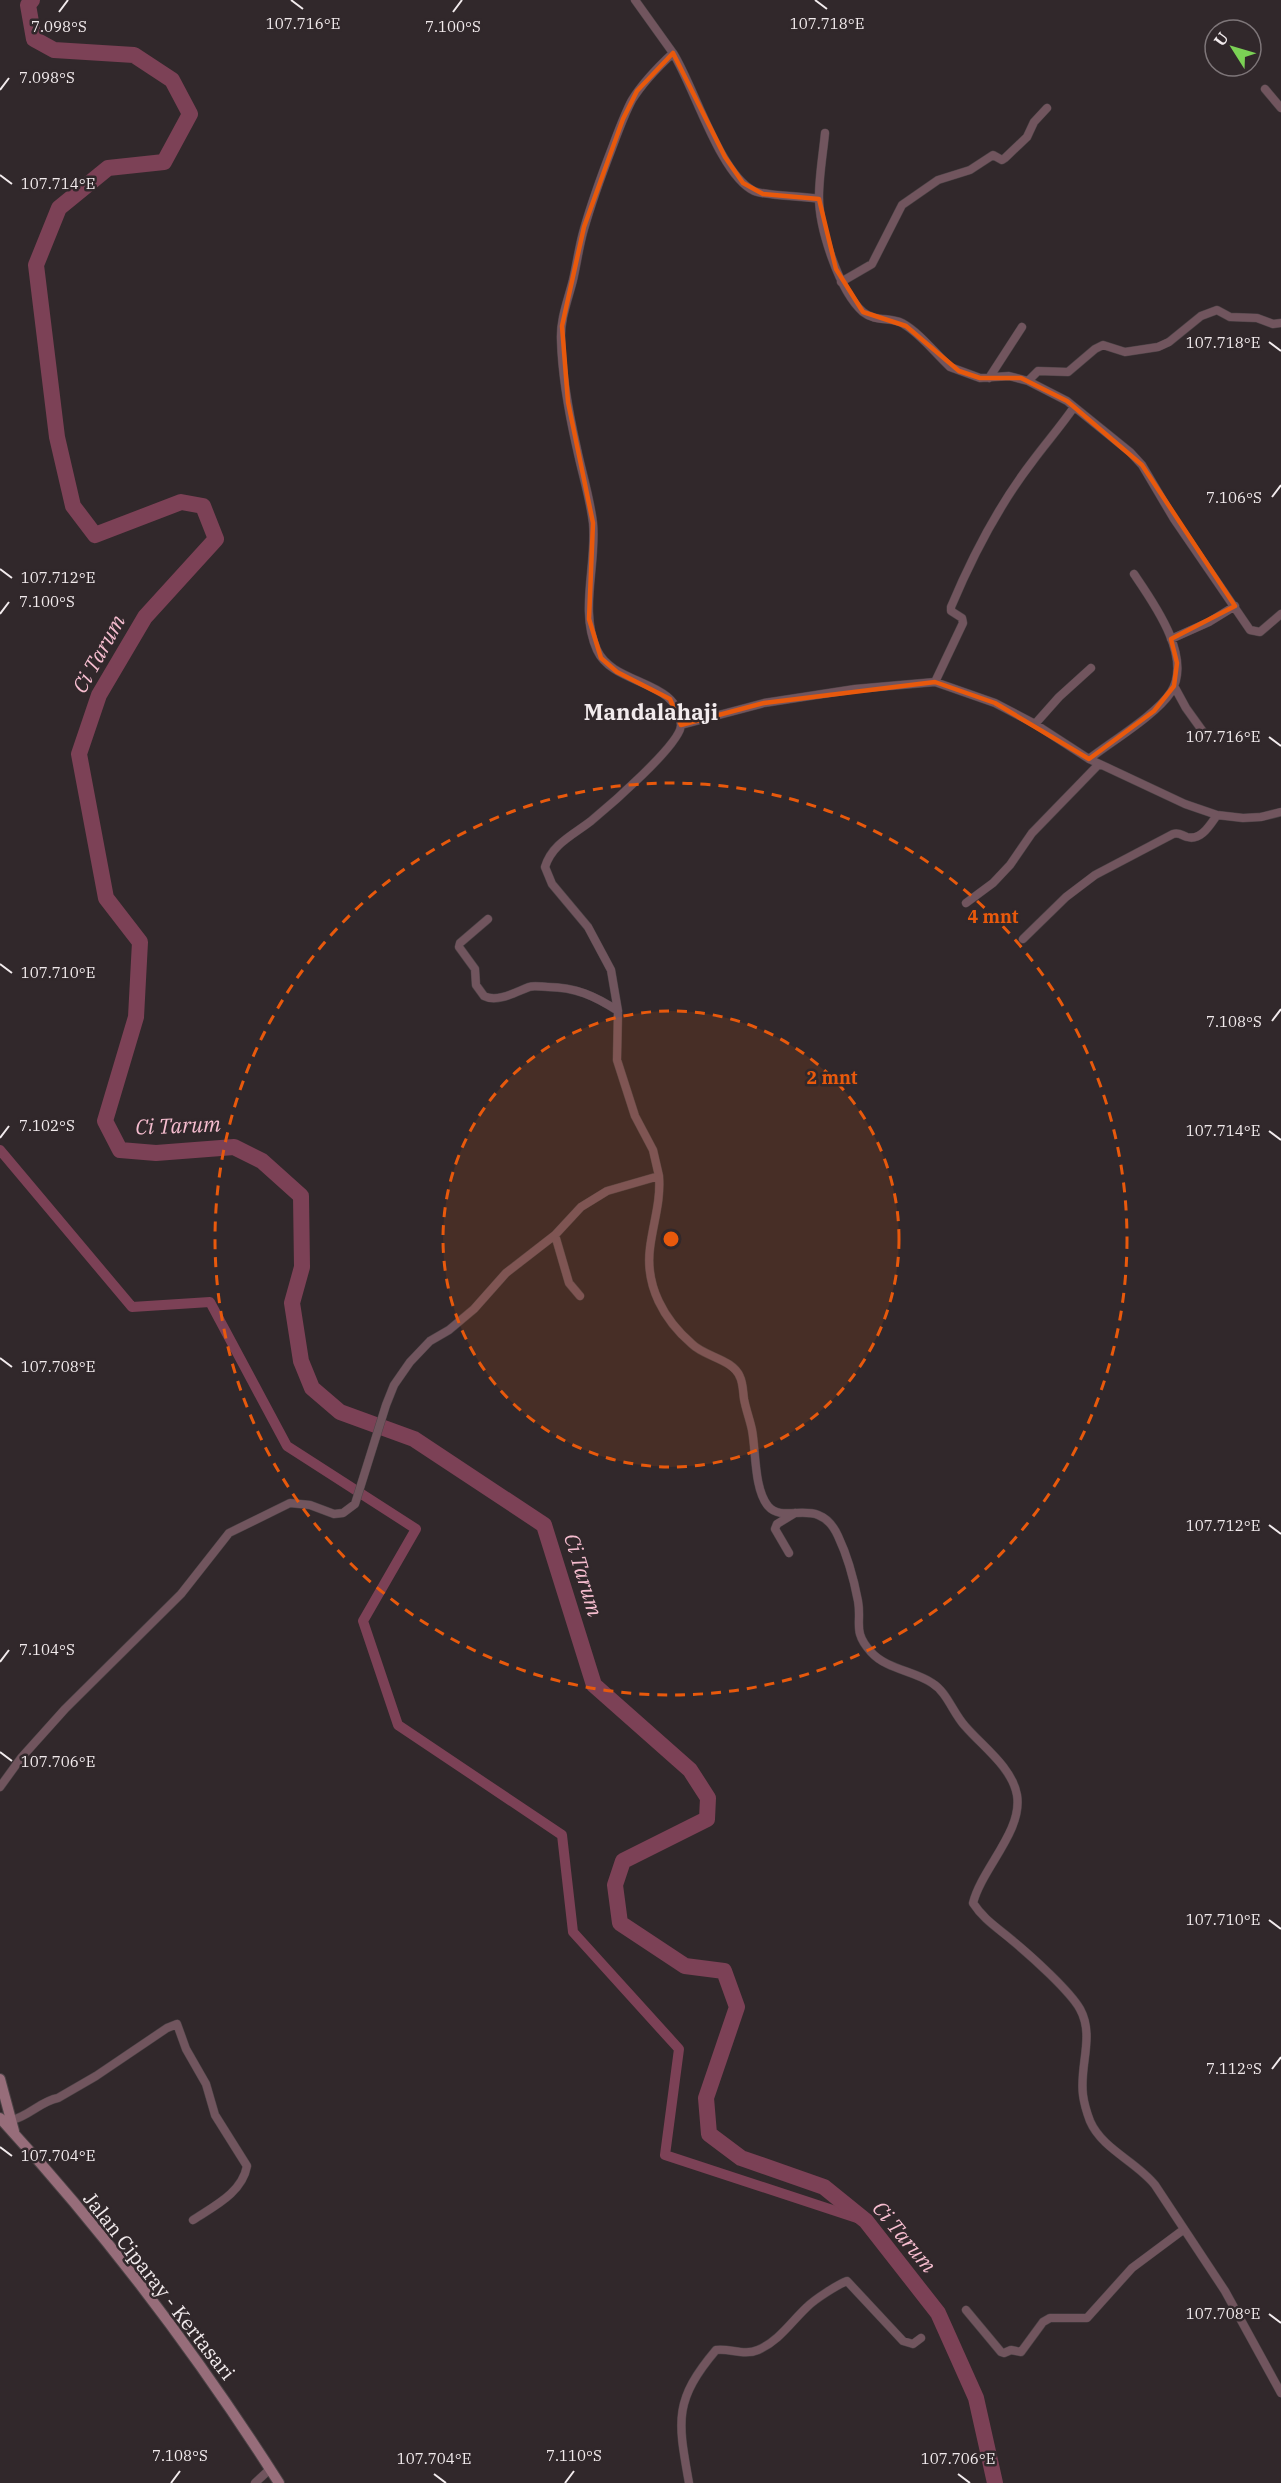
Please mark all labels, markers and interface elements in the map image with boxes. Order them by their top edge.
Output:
text: 107.716°E [266,14,340,33]
text: 107.718°E [790,14,864,33]
text: 7.098°S [31,17,87,36]
text: 7.100°S [425,17,481,36]
north arrow [1203,18,1263,78]
text: U [1209,28,1233,50]
text: 7.098°S [19,68,75,87]
text: 107.714°E [21,174,95,193]
text: 107.718°E [1186,333,1260,352]
text: 7.106°S [1206,488,1262,507]
text: 107.712°E [21,568,95,587]
text: 7.100°S [19,592,75,611]
water label: Ci Tarum [65,609,131,698]
district label: Mandalahaji [584,697,718,726]
text: 107.716°E [1186,727,1260,746]
text: 4 mnt [967,905,1019,928]
text: 107.710°E [21,963,95,982]
text: 7.108°S [1206,1012,1262,1031]
text: 2 mnt [806,1066,858,1089]
water label: Ci Tarum [135,1110,221,1140]
text: 7.102°S [19,1116,75,1135]
text: 107.714°E [1186,1121,1260,1140]
centre of rings [661,1229,681,1249]
text: 107.708°E [21,1357,95,1376]
text: 107.712°E [1186,1516,1260,1535]
water label: Ci Tarum [558,1530,610,1620]
text: 7.104°S [19,1640,75,1659]
text: 107.706°E [21,1752,95,1771]
text: 107.710°E [1186,1910,1260,1929]
text: 7.112°S [1206,2059,1262,2078]
text: 107.704°E [21,2146,95,2165]
street label: Jalan Ciparay - Kertasari [77,2186,241,2385]
water label: Ci Tarum [867,2195,943,2278]
text: 107.708°E [1186,2304,1260,2323]
text: 7.108°S [152,2446,208,2465]
text: 7.110°S [546,2446,602,2465]
text: 107.704°E [397,2449,471,2468]
text: 107.706°E [921,2449,995,2468]

